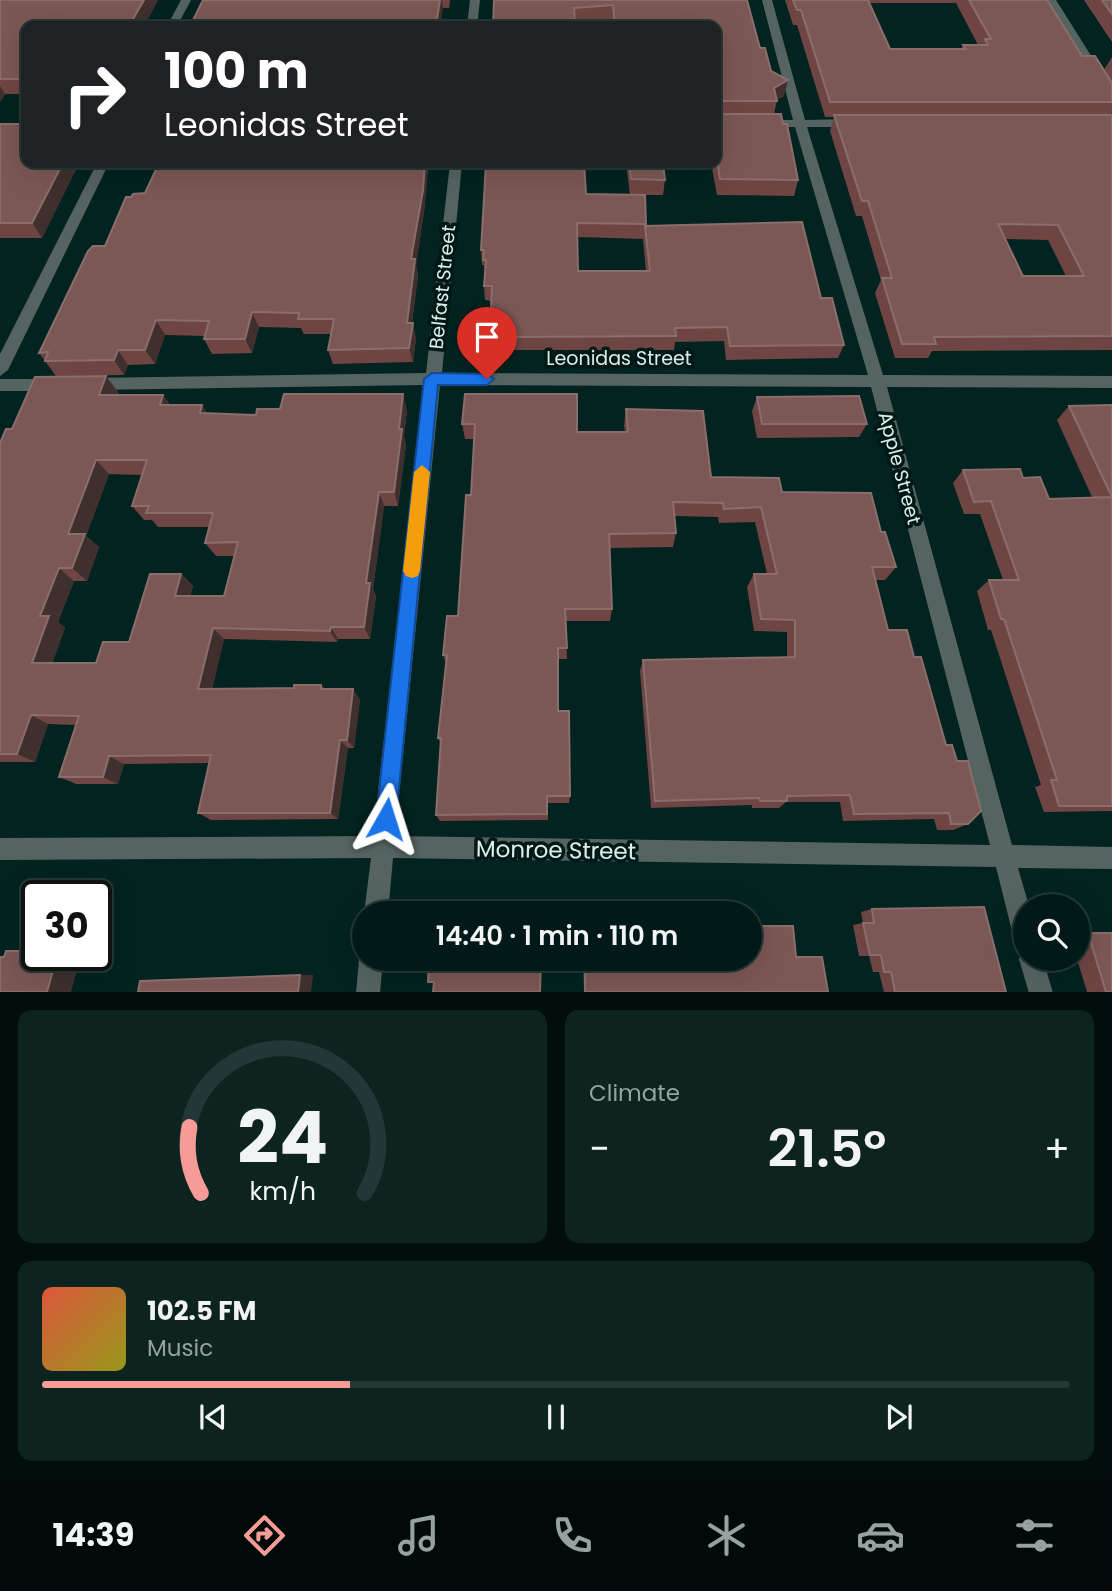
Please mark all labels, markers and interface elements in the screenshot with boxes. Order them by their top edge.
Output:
text: 100 m [164,37,309,105]
icon: right [49,49,140,140]
text: Leonidas Street [164,102,409,147]
street label: Belfast Street [423,224,462,350]
pin [457,307,517,379]
icon: arrive [468,318,506,356]
street label: Leonidas Street [546,345,692,372]
street label: Apple Street [872,409,928,528]
position arrow [349,782,423,856]
street label: Monroe Street [476,833,636,867]
speed limit sign: 30 [21,880,112,971]
map controls [1013,894,1090,971]
button: search [1013,894,1090,971]
text: 14:40 · 1 min · 110 m [436,918,678,954]
text: Climate [589,1077,680,1109]
text: 24 [237,1087,328,1188]
text: 21.5° [768,1112,886,1185]
text: − [589,1122,610,1175]
text: + [1044,1122,1070,1175]
text: km/h [249,1173,316,1208]
text: 102.5 FM [147,1293,256,1329]
text: Music [147,1332,213,1364]
icon: previous [194,1398,232,1436]
icon: pause [537,1398,575,1436]
icon: next [880,1398,918,1436]
icon: directions [240,1511,289,1560]
icon: music [394,1511,443,1560]
icon: phone [548,1511,597,1560]
icon: climate [702,1511,751,1560]
icon: car [856,1511,905,1560]
icon: filters [1010,1511,1059,1560]
text: 14:39 [53,1512,134,1557]

